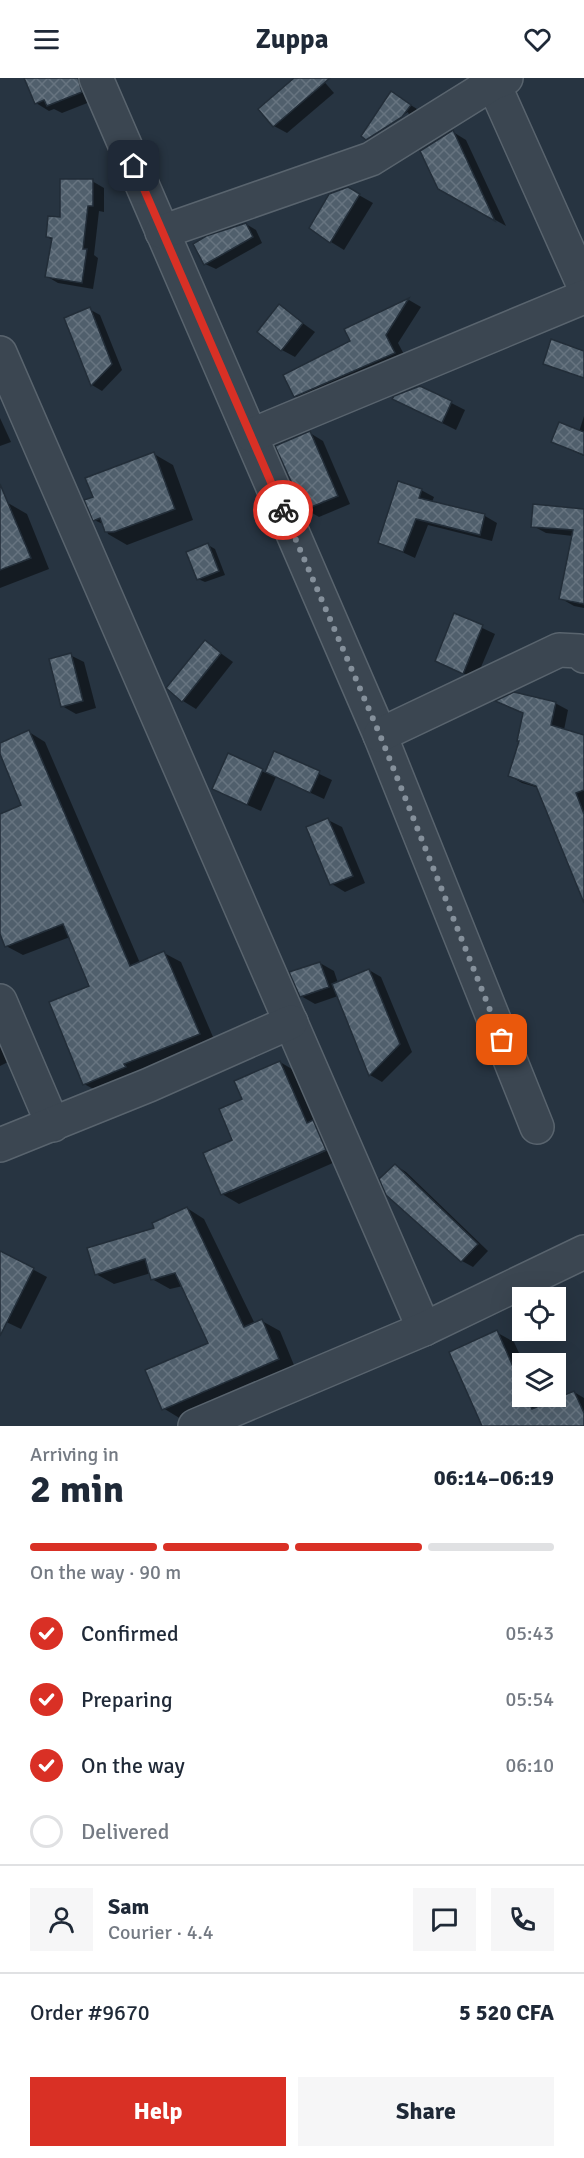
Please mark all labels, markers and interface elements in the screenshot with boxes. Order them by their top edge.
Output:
icon: menu [30,23,63,56]
text: Zuppa [256,23,328,56]
icon: heart [521,23,554,56]
pin [108,140,159,191]
icon: home [117,149,150,182]
courier [253,480,313,540]
icon: bike [267,494,300,527]
pin [476,1014,527,1065]
icon: bag [485,1023,518,1056]
map controls [512,1287,566,1407]
button: locate [512,1287,566,1341]
button: layers [512,1353,566,1407]
text: Arriving in [30,1442,119,1467]
text: 06:14–06:19 [434,1464,554,1491]
text: 2 min [30,1465,124,1513]
text: On the way · 90 m [30,1560,181,1585]
icon: check [30,1617,63,1650]
text: Confirmed [81,1620,179,1647]
text: 05:43 [505,1621,554,1646]
icon: check [30,1683,63,1716]
text: Preparing [81,1686,173,1713]
text: 05:54 [505,1687,554,1712]
icon: check [30,1749,63,1782]
text: On the way [81,1752,185,1779]
text: 06:10 [505,1753,554,1778]
text: Delivered [81,1818,169,1845]
button: person [30,1888,93,1951]
button: chat [413,1888,476,1951]
button: phone [491,1888,554,1951]
text: Sam [108,1893,149,1920]
text: Courier · 4.4 [108,1920,214,1945]
text: Order #9670 [30,1999,150,2026]
text: 5 520 CFA [459,1999,554,2026]
button: Help [30,2077,286,2146]
button: Share [298,2077,554,2146]

